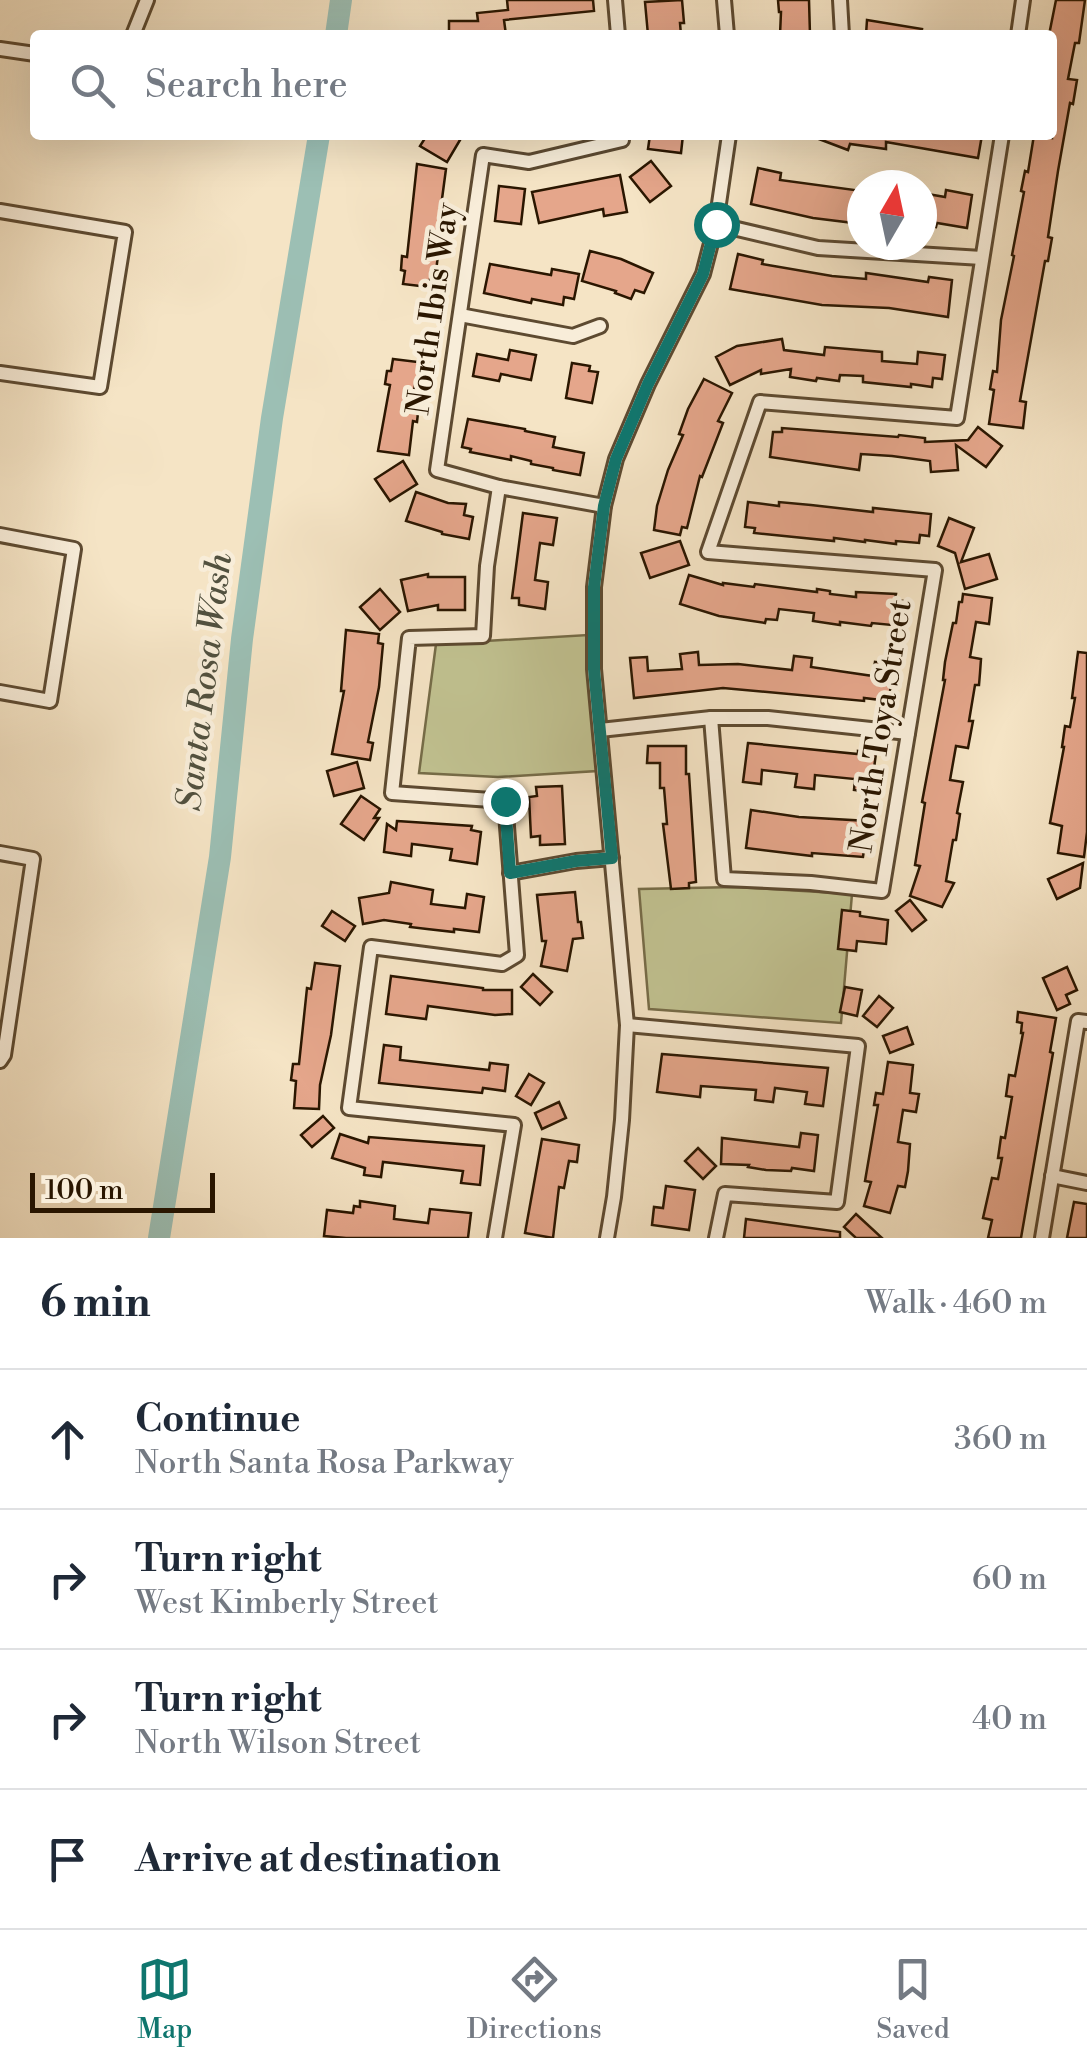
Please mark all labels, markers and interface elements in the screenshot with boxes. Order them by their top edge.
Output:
search box [30,30,1057,140]
icon: search [65,58,120,113]
text: Search here [145,62,348,109]
north arrow [847,170,937,260]
street label: North Ibis Way [398,200,468,418]
route start [694,202,740,248]
water label: Santa Rosa Wash [168,550,242,813]
street label: North Toya Street [841,597,921,855]
route end [483,779,529,825]
scale bar [30,1168,215,1212]
text: 100 m [45,1173,124,1208]
text: 6 min [40,1277,151,1330]
text: Walk · 460 m [865,1283,1047,1323]
text: Continue [135,1396,300,1443]
icon: ahead [40,1412,95,1467]
text: 360 m [954,1419,1047,1459]
text: North Santa Rosa Parkway [135,1443,514,1483]
text: Turn right [135,1536,321,1583]
icon: right [40,1552,95,1607]
text: 60 m [972,1559,1047,1599]
text: West Kimberly Street [135,1583,439,1623]
text: Turn right [135,1676,321,1723]
icon: right [40,1692,95,1747]
text: 40 m [972,1699,1047,1739]
text: North Wilson Street [135,1723,421,1763]
icon: arrive [40,1832,95,1887]
text: Arrive at destination [135,1836,501,1883]
tab: Map [137,1952,192,2047]
tab: Directions [467,1952,602,2047]
tab: Saved [876,1952,950,2047]

